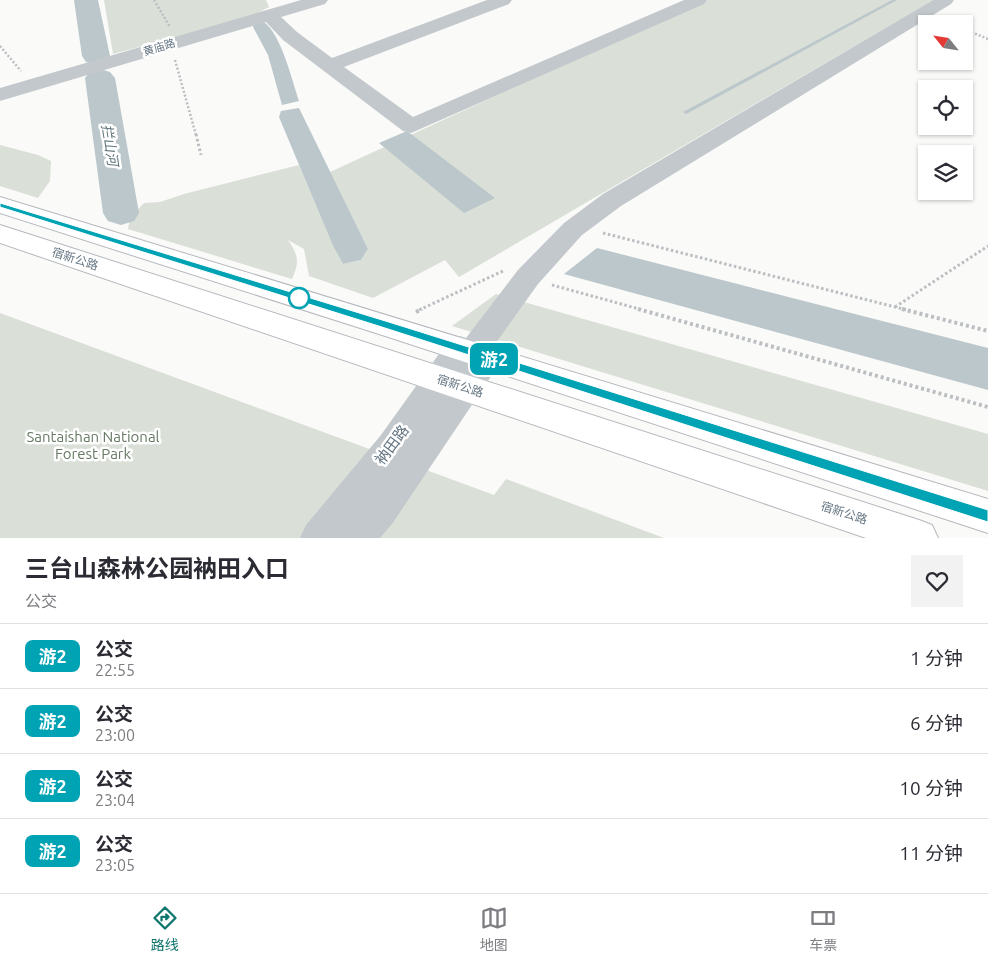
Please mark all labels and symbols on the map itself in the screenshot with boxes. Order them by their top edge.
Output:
north arrow [918,15,972,70]
street label: 黄庙路 [141,36,177,58]
water label: 拦山河 [99,123,122,170]
street label: 宿新公路 [50,245,100,272]
unlabelled marker [288,287,310,309]
line badge: 游2 [472,343,516,375]
street label: 宿新公路 [435,372,485,399]
street label: 衲田路 [371,422,412,468]
park label: Santaishan National Forest Park [26,428,160,462]
street label: 宿新公路 [819,499,869,526]

